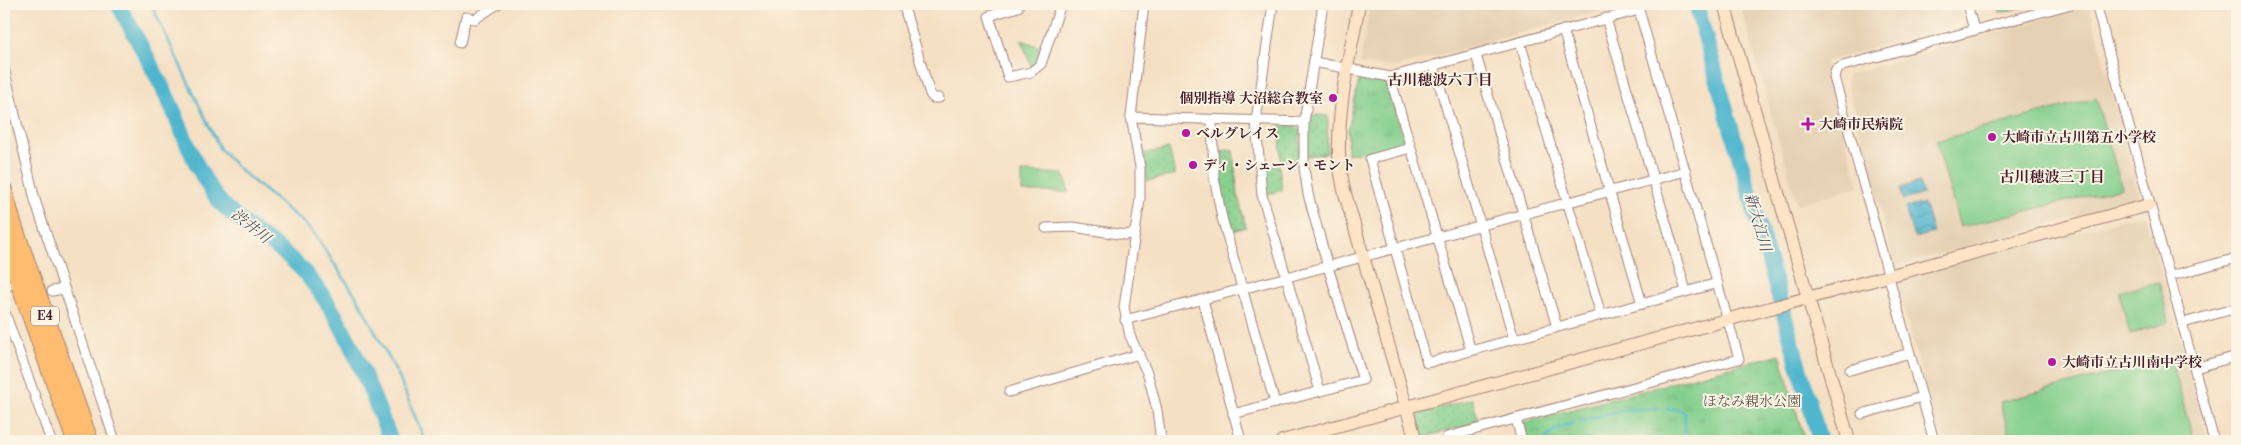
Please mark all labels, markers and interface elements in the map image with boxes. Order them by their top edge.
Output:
district label: 古川穂波六丁目 [1387,70,1493,89]
place label: 個別指導 大沼総合教室 [1179,89,1323,107]
marker: 個別指導 大沼総合教室 [1327,92,1339,104]
place label: 大崎市民病院 [1819,115,1903,133]
marker: 大崎市民病院 [1801,117,1815,131]
place label: ベルグレイス [1196,124,1279,142]
marker: ベルグレイス [1180,127,1192,139]
place label: 大崎市立古川第五小学校 [2002,128,2156,146]
marker: 大崎市立古川第五小学校 [1986,131,1998,143]
place label: ディ・シェーン・モント [1203,156,1355,174]
marker: ディ・シェーン・モント [1187,159,1199,171]
district label: 古川穂波三丁目 [1999,167,2105,186]
water label: 新大江川 [1741,190,1776,255]
water label: 渋井川 [228,204,276,248]
road number: E4 [31,306,59,326]
place label: 大崎市立古川南中学校 [2062,353,2202,371]
marker: 大崎市立古川南中学校 [2046,356,2058,368]
park label: ほなみ親水公園 [1703,392,1801,410]

